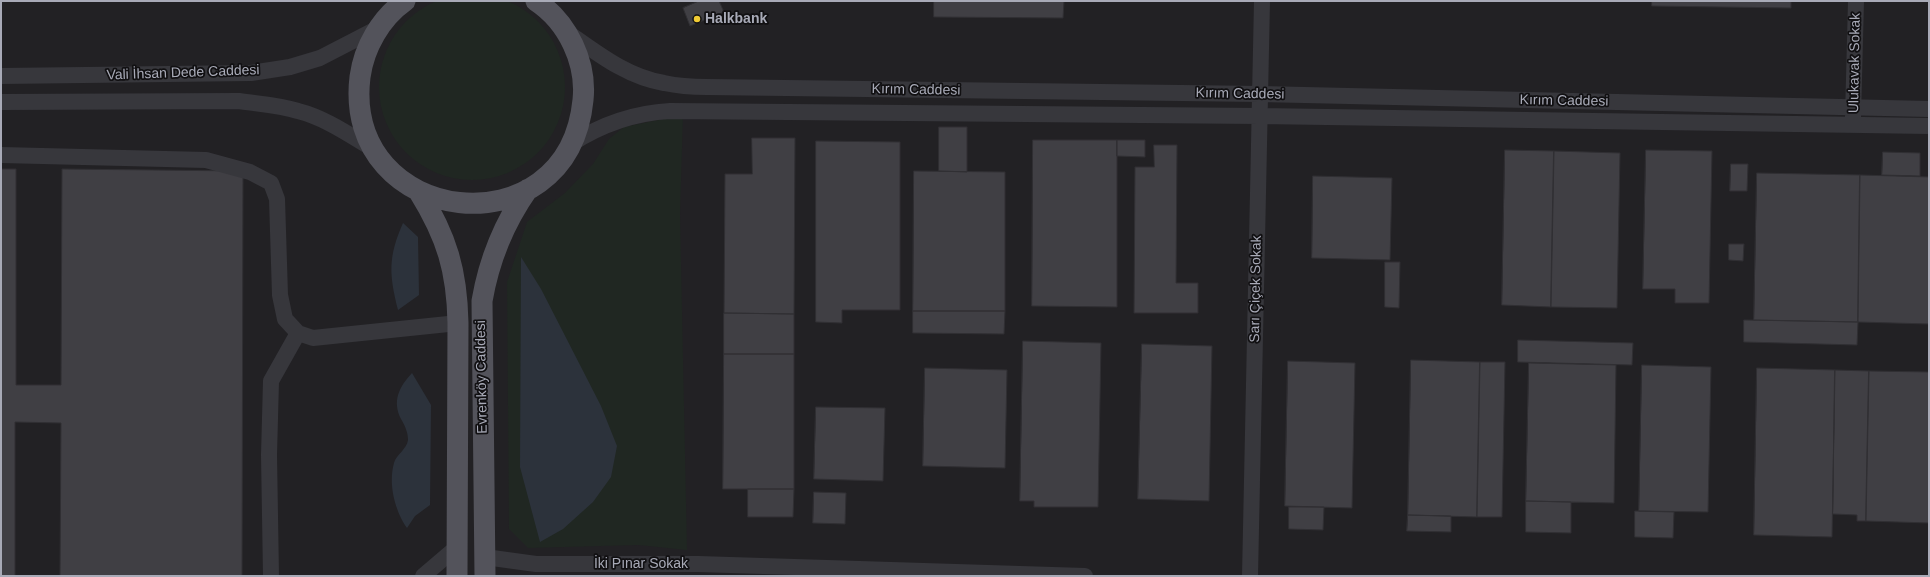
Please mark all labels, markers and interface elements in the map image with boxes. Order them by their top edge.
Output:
place label: Halkbank [705,11,767,27]
street label: Ulukavak Sokak [1846,13,1864,113]
marker: Halkbank [692,14,702,24]
street label: Vali İhsan Dede Caddesi [106,62,260,84]
street label: Kırım Caddesi [872,81,960,99]
street label: Kırım Caddesi [1196,85,1284,103]
street label: Kırım Caddesi [1520,92,1608,110]
street label: Sarı Çiçek Sokak [1247,235,1265,343]
street label: Evrenköy Caddesi [473,320,491,434]
street label: İki Pınar Sokak [594,556,688,572]

